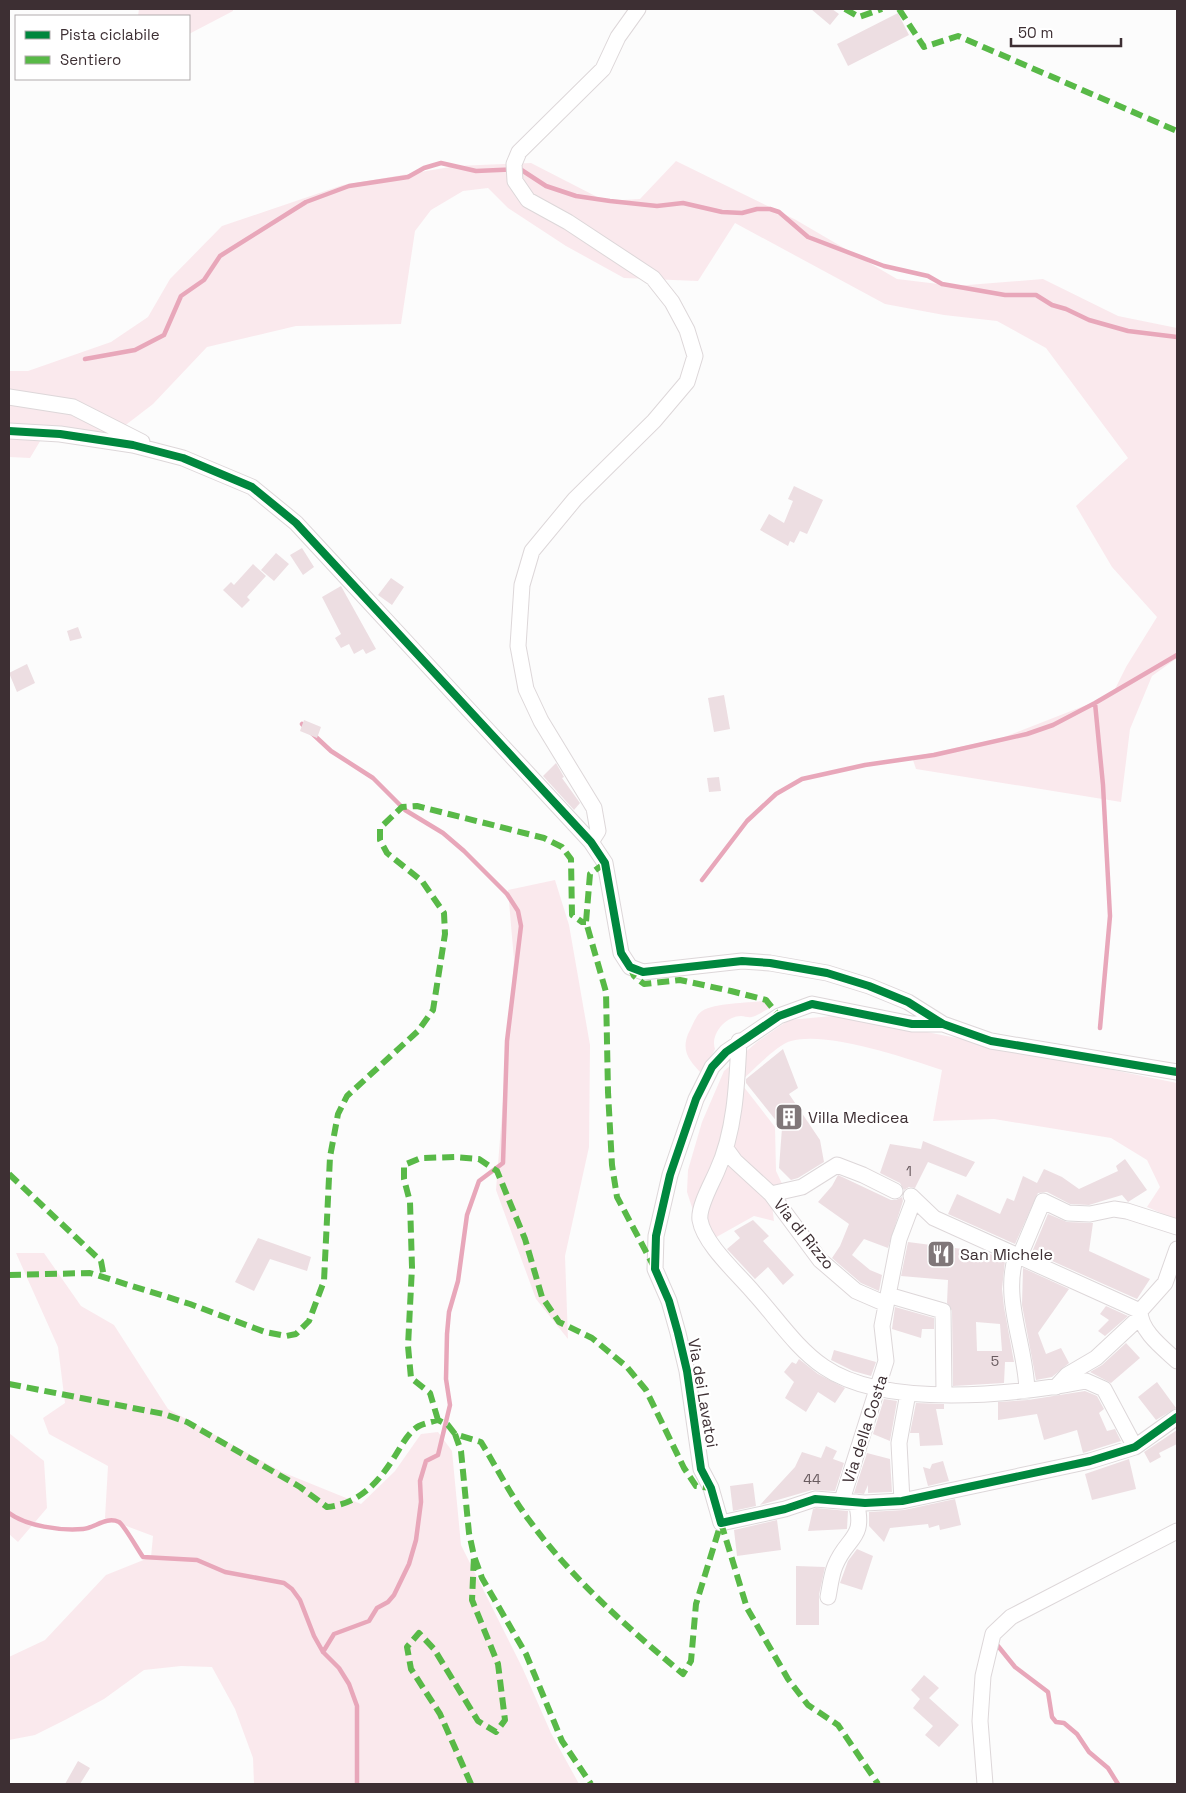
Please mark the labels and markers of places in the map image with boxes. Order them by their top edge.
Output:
building icon: Villa Medicea [774,1102,804,1132]
place label: Villa Medicea [808,1107,909,1128]
restaurant icon: San Michele [926,1239,956,1269]
place label: San Michele [960,1244,1053,1265]

